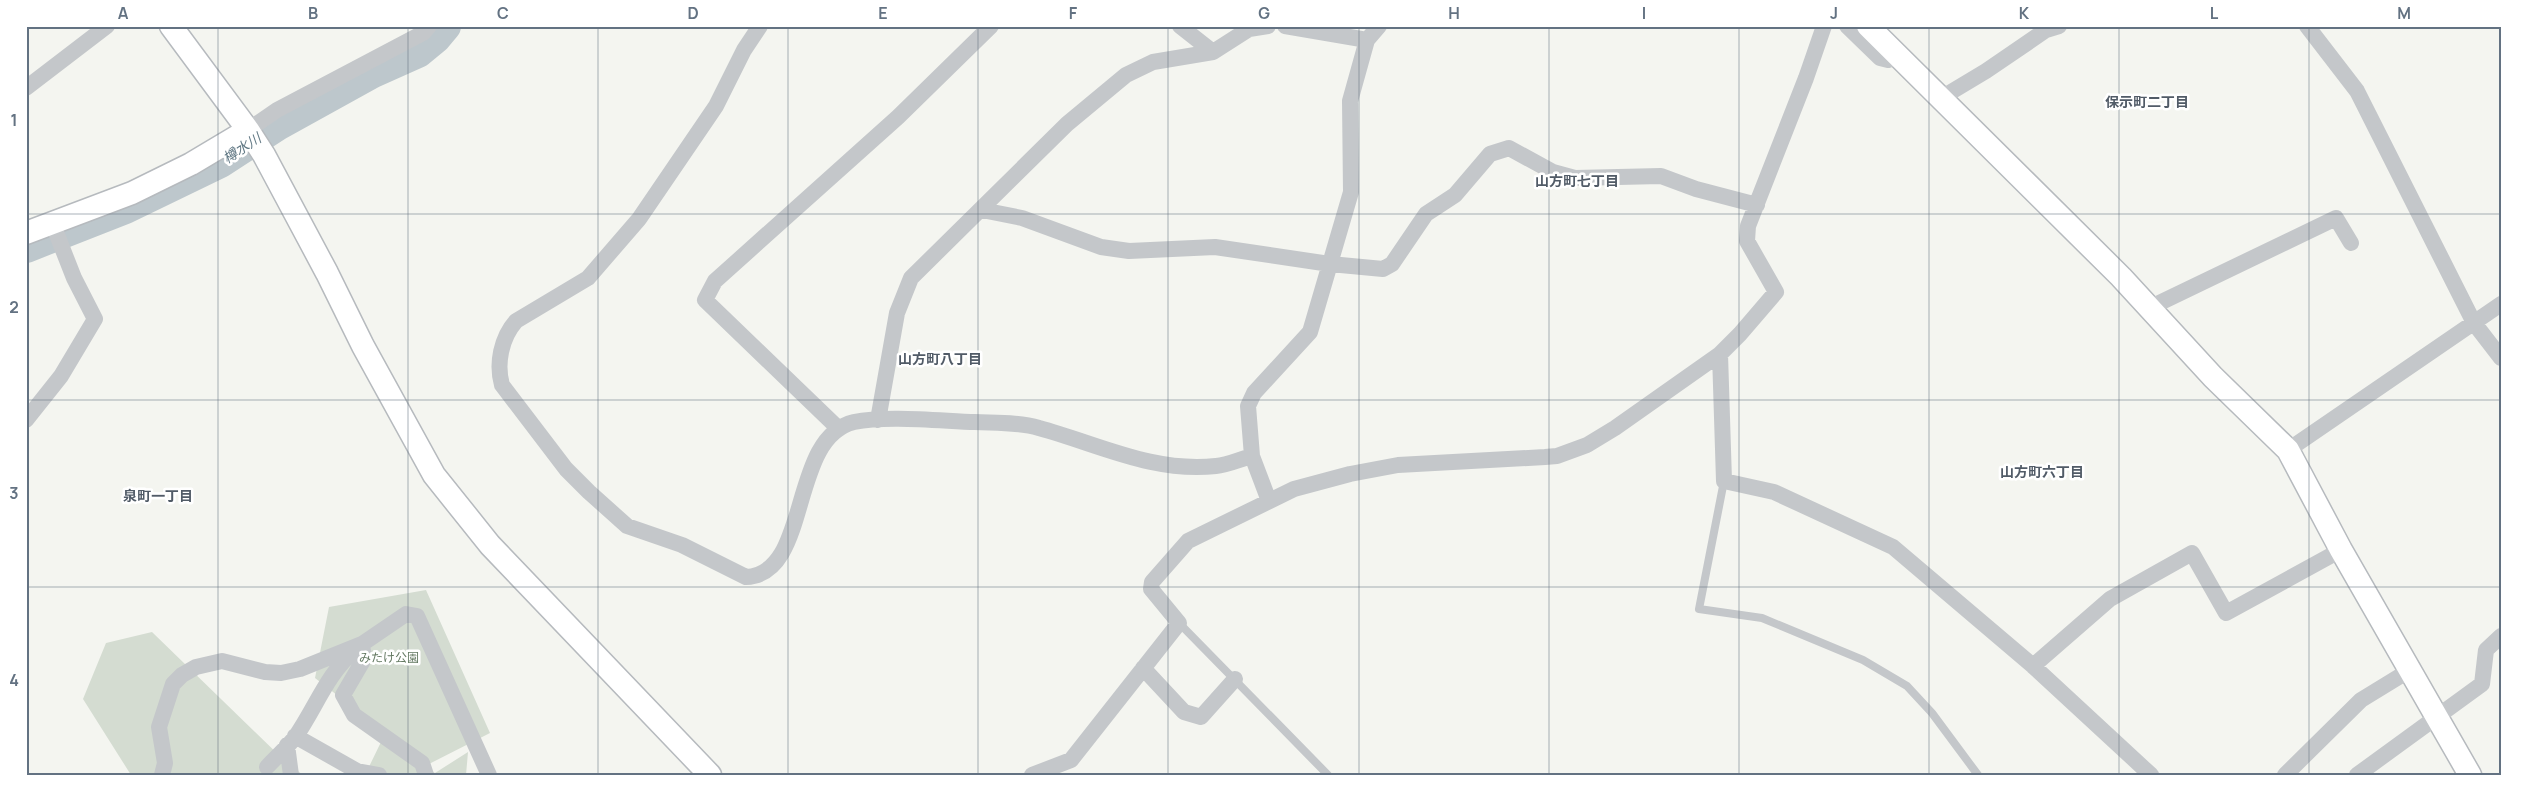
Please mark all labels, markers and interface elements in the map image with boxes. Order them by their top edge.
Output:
text: A [118,2,129,24]
text: B [308,2,318,24]
text: C [497,2,509,24]
text: D [687,2,699,24]
text: E [878,2,888,24]
text: F [1069,2,1078,24]
text: G [1258,2,1270,24]
text: H [1448,2,1460,24]
text: I [1642,2,1646,24]
text: J [1830,2,1838,24]
text: K [2019,2,2030,24]
text: L [2210,2,2219,24]
text: M [2397,2,2411,24]
district label: 保示町二丁目 [2105,92,2189,111]
text: 1 [10,109,18,131]
water label: 樽水川 [219,127,266,167]
district label: 山方町七丁目 [1535,171,1619,190]
text: 2 [9,296,19,318]
district label: 山方町八丁目 [898,349,982,368]
district label: 山方町六丁目 [2000,462,2084,481]
text: 3 [9,482,19,504]
district label: 泉町一丁目 [123,486,193,505]
park label: みたけ公園 [359,649,419,666]
text: 4 [9,669,19,691]

